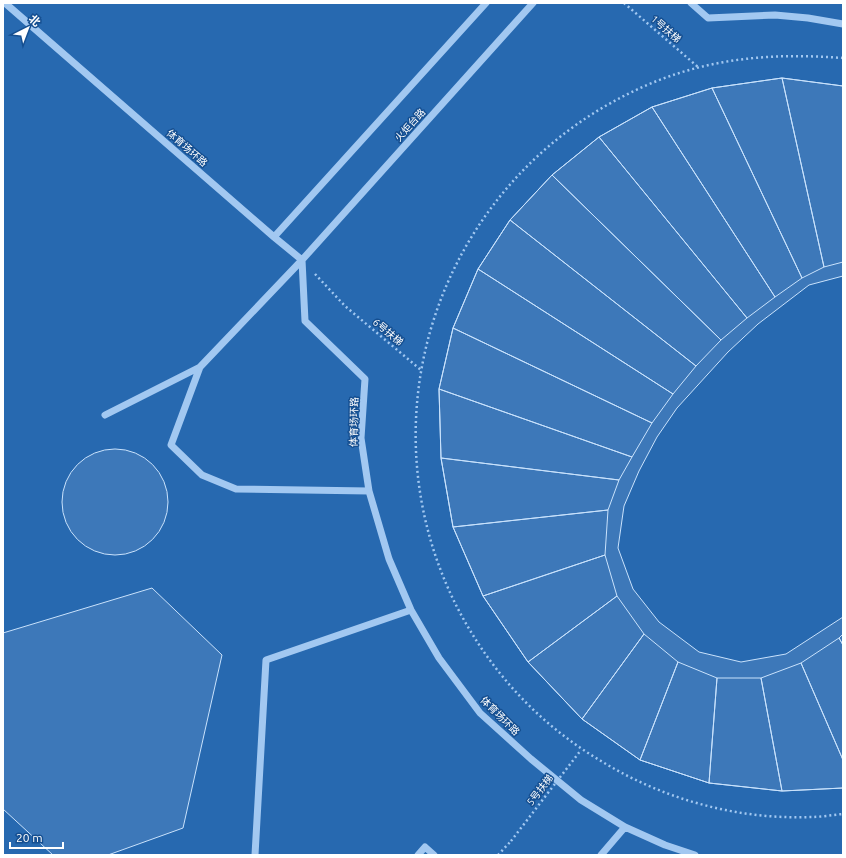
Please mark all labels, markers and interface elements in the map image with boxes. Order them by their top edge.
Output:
north arrow [8,8,48,48]
text: 北 [27,12,43,29]
street label: 1号扶梯 [649,13,683,45]
street label: 火炬台路 [393,106,427,144]
street label: 体育场环路 [165,127,209,169]
street label: 6号扶梯 [371,316,405,348]
street label: 体育场环路 [348,397,360,447]
street label: 体育场环路 [478,694,522,738]
street label: 5号扶梯 [525,773,555,807]
scale bar [10,824,63,850]
text: 20 m [16,831,43,844]

